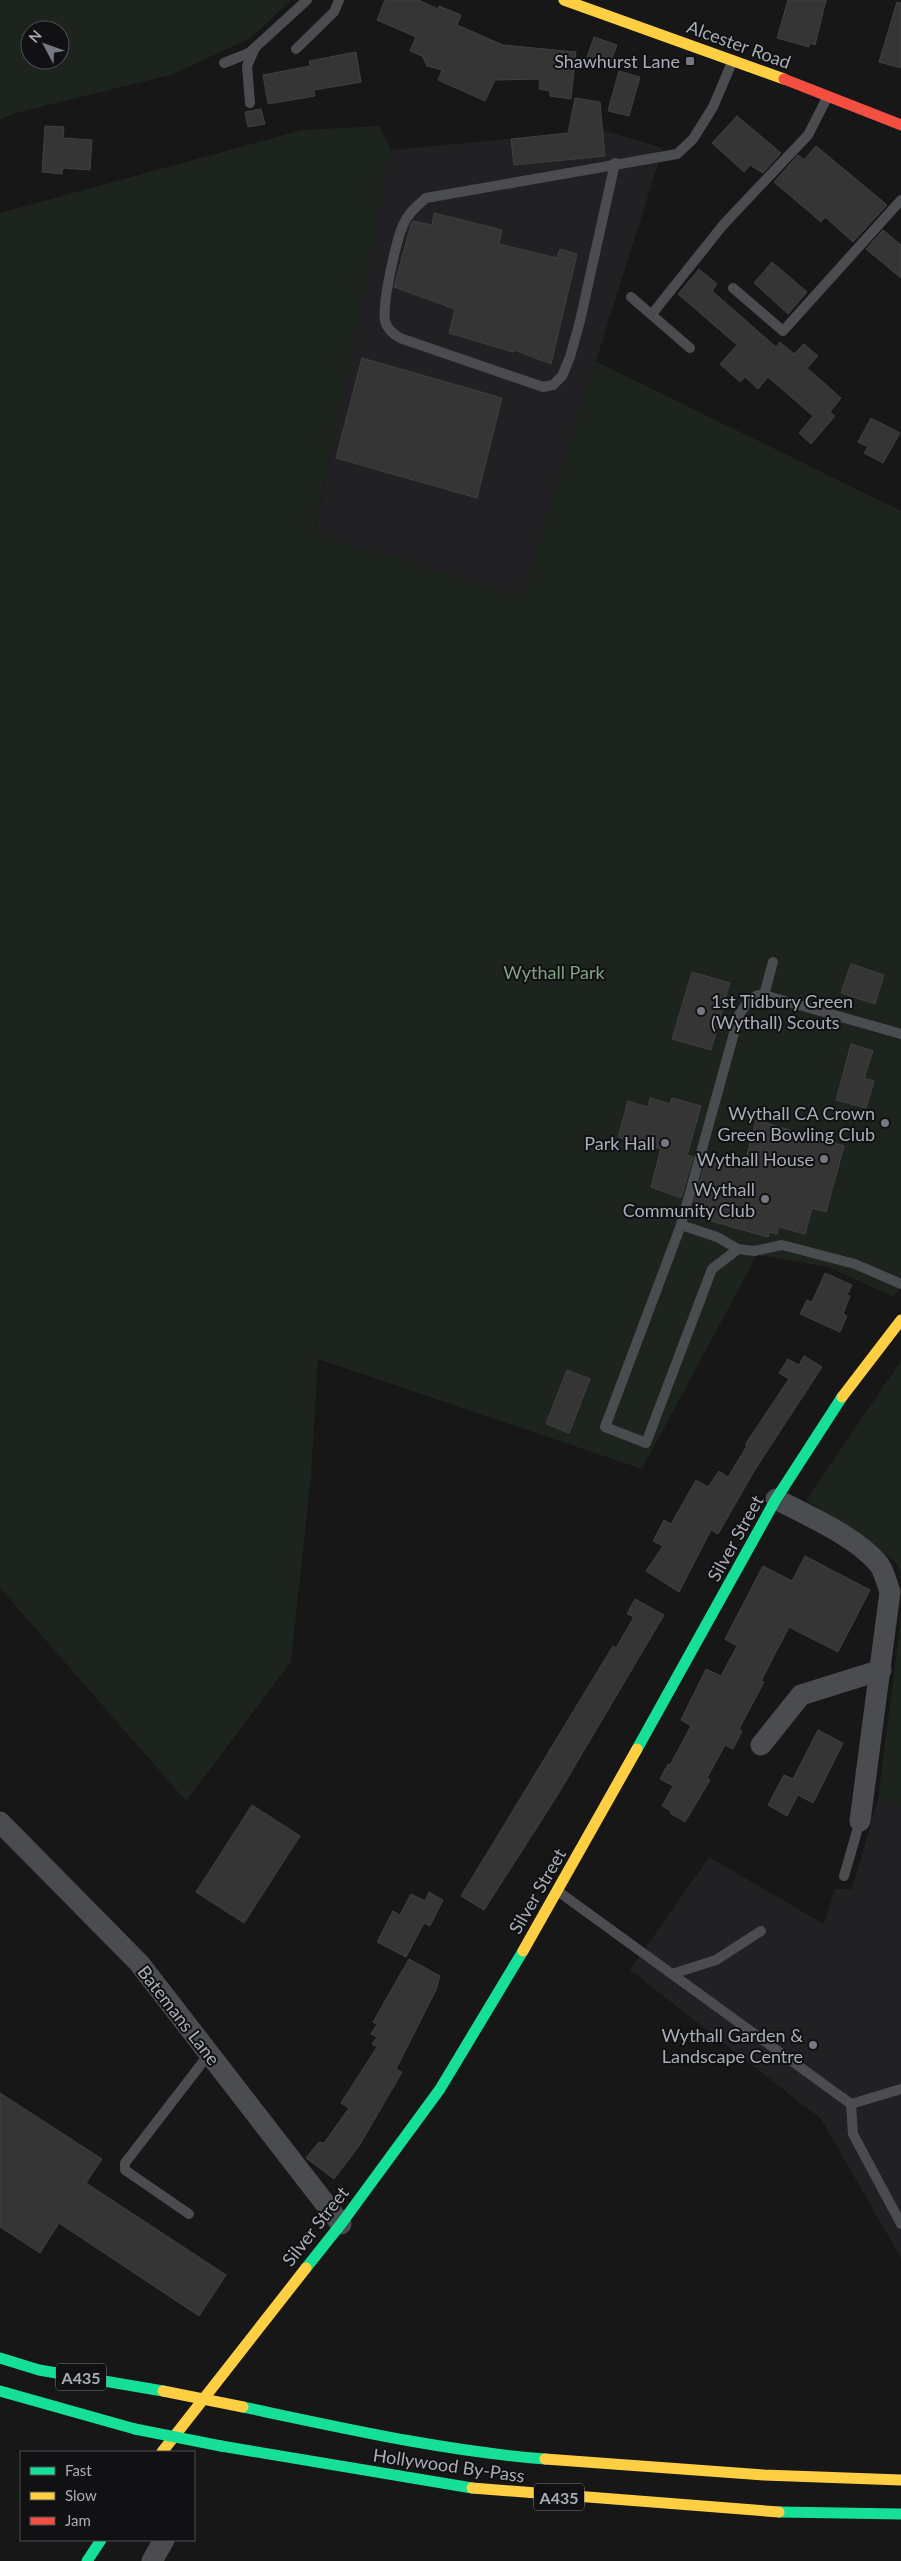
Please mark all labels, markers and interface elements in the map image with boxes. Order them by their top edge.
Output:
street label: Alcester Road [684,15,794,73]
north arrow [20,20,70,70]
text: N [25,26,45,46]
place label: Shawhurst Lane [554,50,680,72]
marker: Shawhurst Lane [684,55,696,67]
park label: Wythall Park [503,961,606,983]
place label: 1st Tidbury Green (Wythall) Scouts [711,990,853,1033]
marker: 1st Tidbury Green (Wythall) Scouts [695,1005,707,1017]
place label: Wythall CA Crown Green Bowling Club [717,1102,875,1145]
marker: Wythall CA Crown Green Bowling Club [879,1117,891,1129]
place label: Park Hall [584,1132,655,1154]
marker: Park Hall [659,1137,671,1149]
place label: Wythall House [697,1148,814,1170]
marker: Wythall House [818,1153,830,1165]
place label: Wythall Community Club [623,1178,755,1221]
marker: Wythall Community Club [759,1193,771,1205]
street label: Silver Street [702,1491,768,1585]
street label: Silver Street [504,1844,571,1938]
street label: Batemans Lane [133,1961,225,2069]
place label: Wythall Garden & Landscape Centre [662,2024,803,2067]
marker: Wythall Garden & Landscape Centre [807,2039,819,2051]
street label: Silver Street [277,2181,353,2270]
road number: A435 [56,2364,106,2390]
street label: Hollywood By-Pass [372,2443,526,2487]
legend [20,2451,195,2541]
text: Fast [65,2461,92,2479]
road number: A435 [534,2484,584,2510]
text: Slow [65,2486,97,2504]
text: Jam [65,2511,91,2529]

